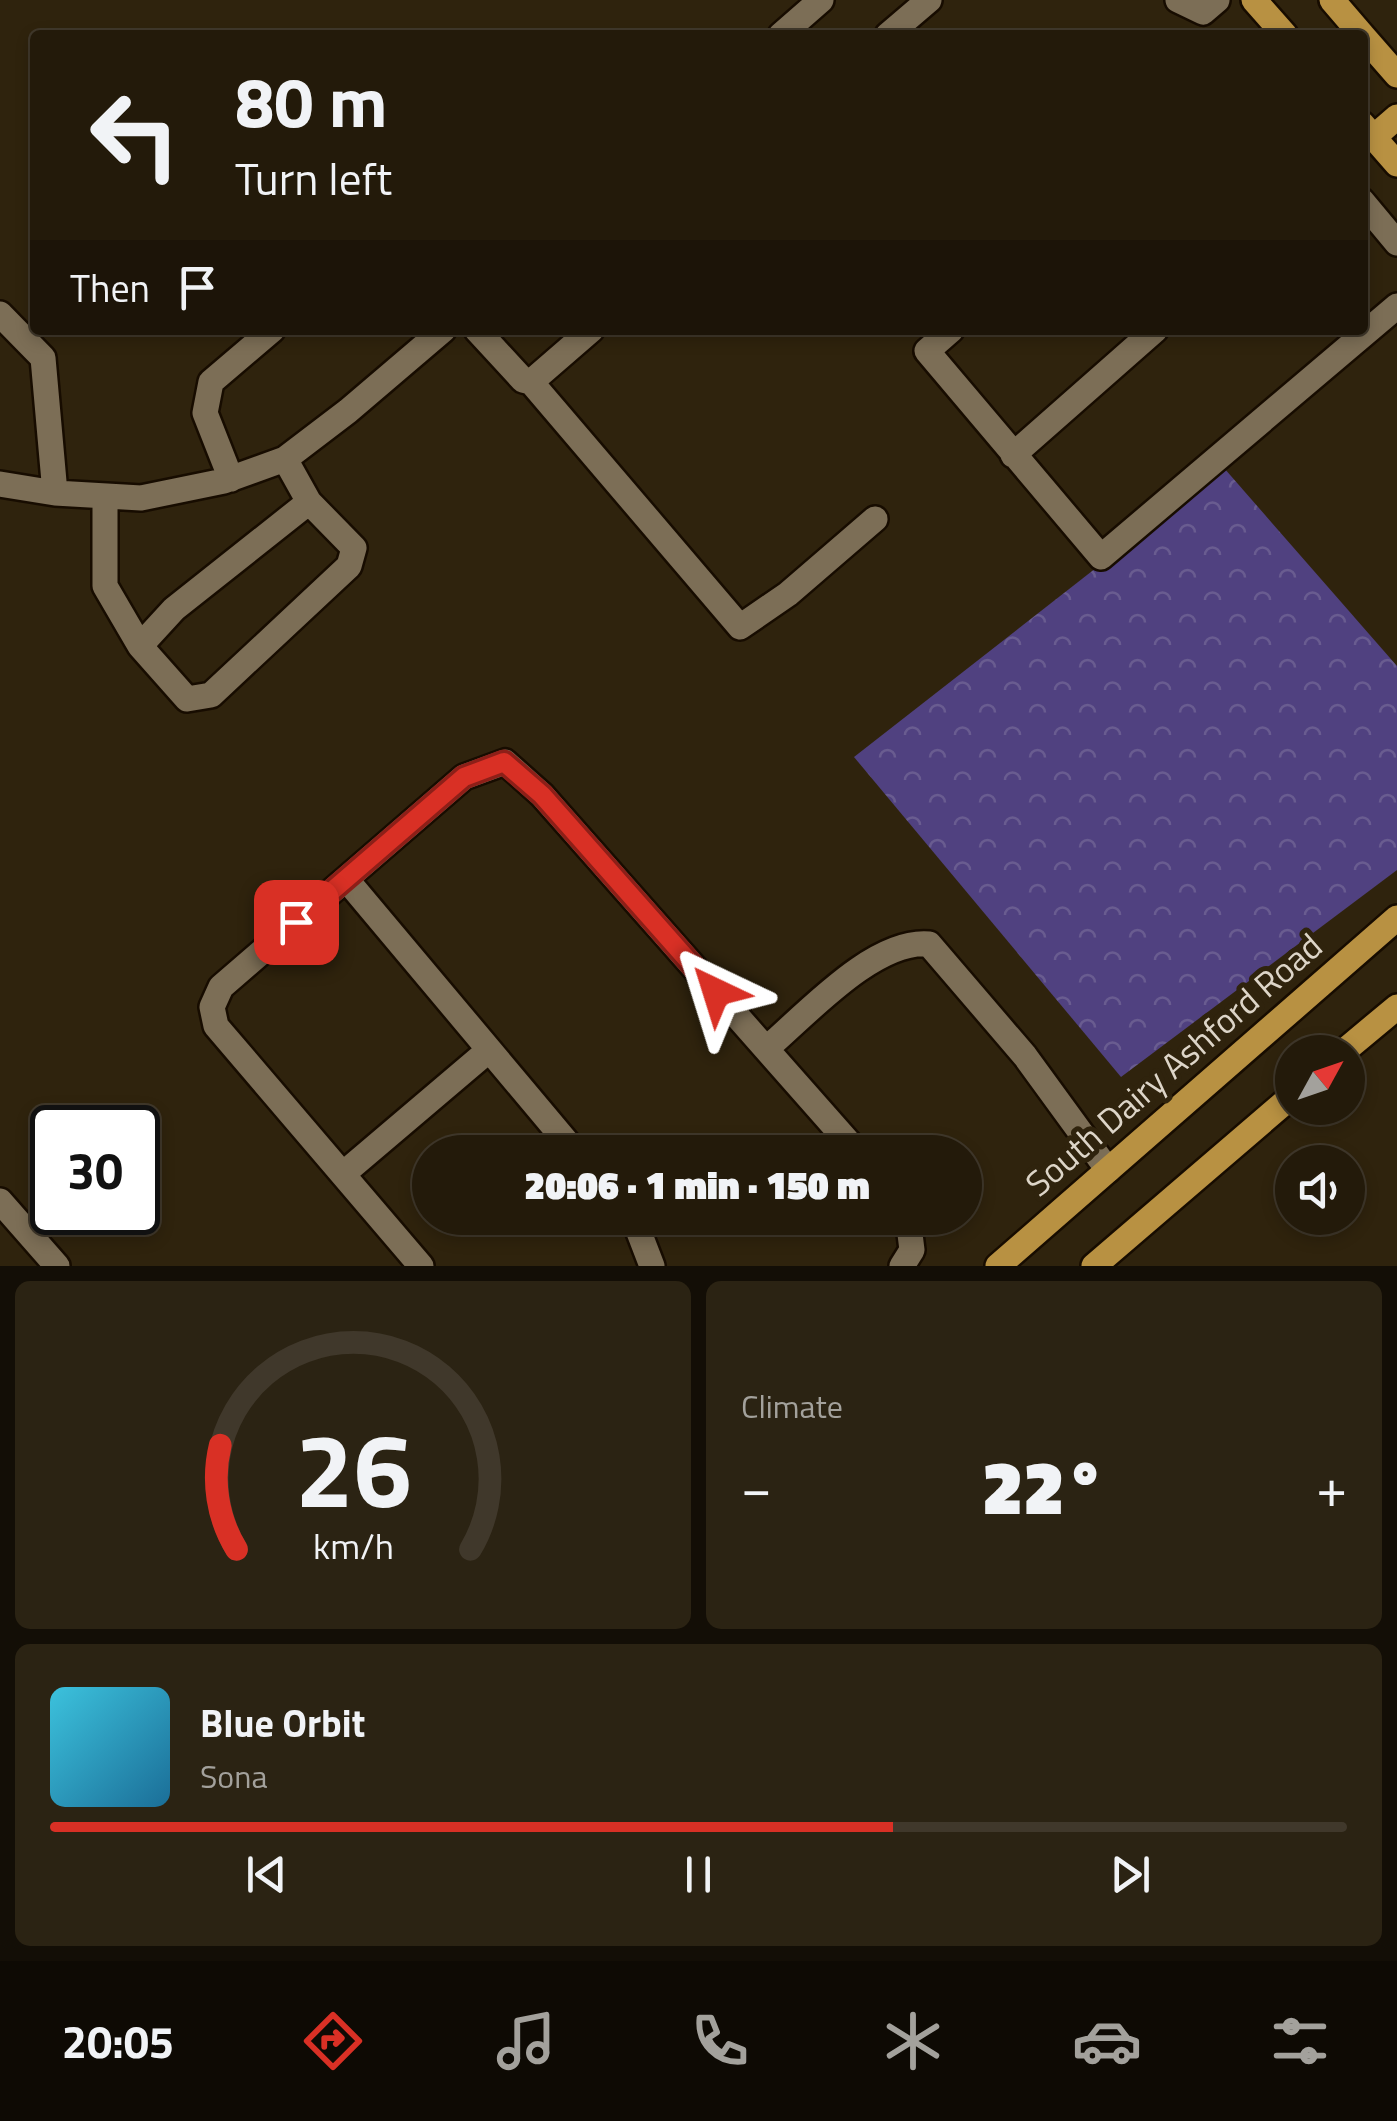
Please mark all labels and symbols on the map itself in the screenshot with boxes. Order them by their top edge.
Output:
pin [254,880,339,965]
street label: South Dairy Ashford Road [1013,920,1334,1209]
position arrow [664,940,768,1044]
north arrow [1275,1035,1365,1125]
speed limit sign: 30 [30,1105,160,1235]

